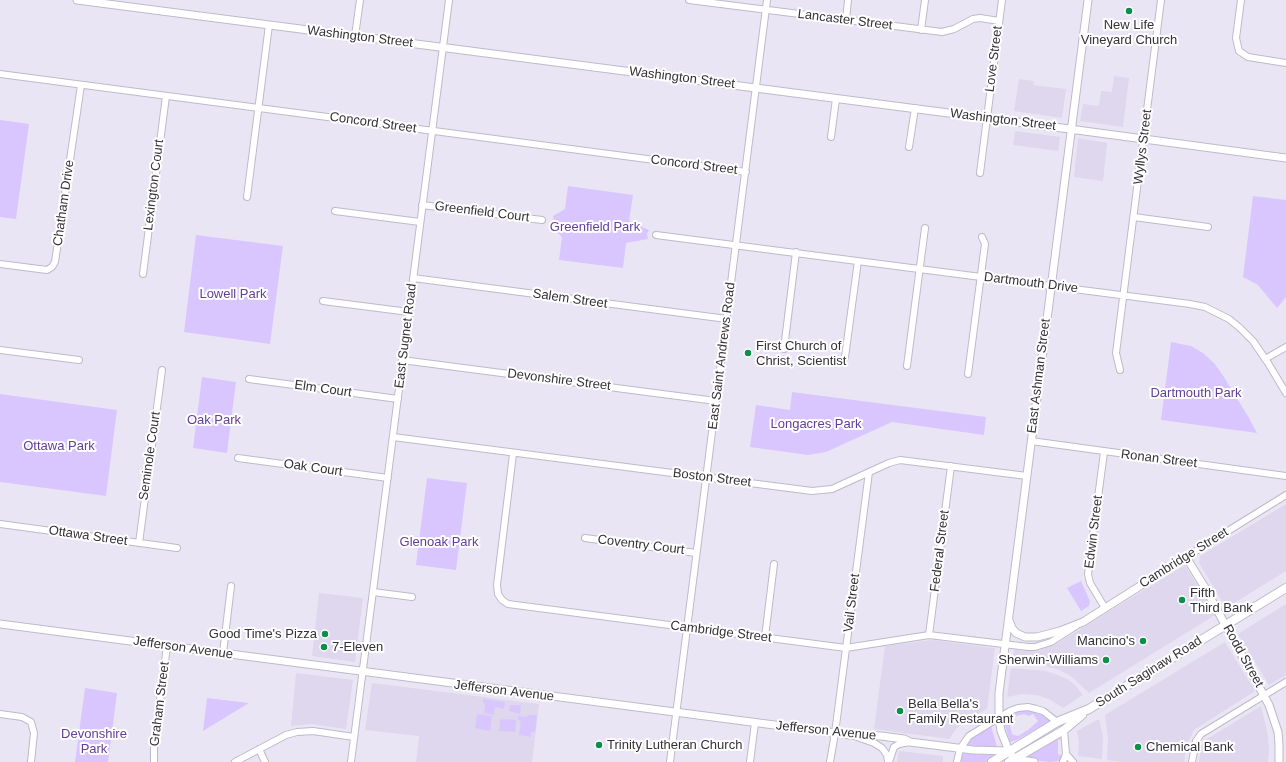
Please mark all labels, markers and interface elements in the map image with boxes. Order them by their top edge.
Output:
street label: Lancaster Street [797,6,893,34]
marker: New Life Vineyard Church [1124,6,1134,16]
place label: New Life Vineyard Church [1081,17,1177,48]
street label: Washington Street [306,23,414,51]
street label: Love Street [982,25,1006,93]
street label: Washington Street [628,64,736,92]
street label: Washington Street [949,106,1057,134]
street label: Wyllys Street [1131,108,1155,186]
street label: Concord Street [329,109,417,137]
street label: Lexington Court [141,139,167,231]
street label: Concord Street [650,152,738,178]
street label: Chatham Drive [50,159,78,247]
street label: Greenfield Court [434,198,530,226]
park label: Greenfield Park [550,219,640,235]
street label: Dartmouth Drive [983,269,1079,297]
street label: East Saint Andrews Road [705,282,739,430]
street label: East Sugnet Road [392,283,420,389]
park label: Lowell Park [199,286,267,302]
street label: Salem Street [532,286,608,312]
street label: East Ashman Street [1024,318,1054,434]
place label: First Church of Christ, Scientist [756,338,846,369]
marker: First Church of Christ, Scientist [743,348,753,358]
street label: Devonshire Street [506,366,612,394]
street label: Elm Court [293,377,353,401]
park label: Dartmouth Park [1150,385,1242,401]
street label: Seminole Court [136,411,164,501]
park label: Oak Park [187,412,241,428]
park label: Longacres Park [770,416,862,432]
park label: Ottawa Park [23,438,95,454]
street label: Ronan Street [1120,447,1198,471]
street label: Oak Court [283,456,343,480]
street label: Boston Street [672,465,752,491]
street label: Edwin Street [1082,494,1106,570]
street label: Federal Street [927,509,953,593]
street label: Ottawa Street [48,523,128,549]
street label: Cambridge Street [1137,524,1231,592]
street label: Coventry Court [597,532,685,558]
park label: Glenoak Park [400,534,478,550]
street label: Vail Street [841,573,863,633]
place label: Fifth Third Bank [1190,585,1253,616]
marker: Fifth Third Bank [1177,595,1187,605]
street label: Cambridge Street [669,618,773,646]
street label: Rodd Street [1219,622,1267,690]
place label: Good Time's Pizza [209,626,317,642]
marker: Good Time's Pizza [320,629,330,639]
street label: Jefferson Avenue [132,633,234,663]
place label: Mancino's [1077,633,1135,649]
street label: South Saginaw Road [1093,633,1205,711]
marker: Mancino's [1138,636,1148,646]
place label: 7-Eleven [332,639,383,655]
marker: 7-Eleven [319,642,329,652]
place label: Sherwin-Williams [998,652,1098,668]
marker: Sherwin-Williams [1101,655,1111,665]
street label: Graham Street [147,661,173,747]
street label: Jefferson Avenue [453,677,555,705]
place label: Bella Bella's Family Restaurant [908,696,1013,727]
marker: Bella Bella's Family Restaurant [895,706,905,716]
street label: Jefferson Avenue [775,718,877,744]
park label: Devonshire Park [61,726,127,757]
place label: Trinity Lutheran Church [607,737,742,753]
place label: Chemical Bank [1146,739,1233,755]
marker: Trinity Lutheran Church [594,740,604,750]
marker: Chemical Bank [1133,742,1143,752]

